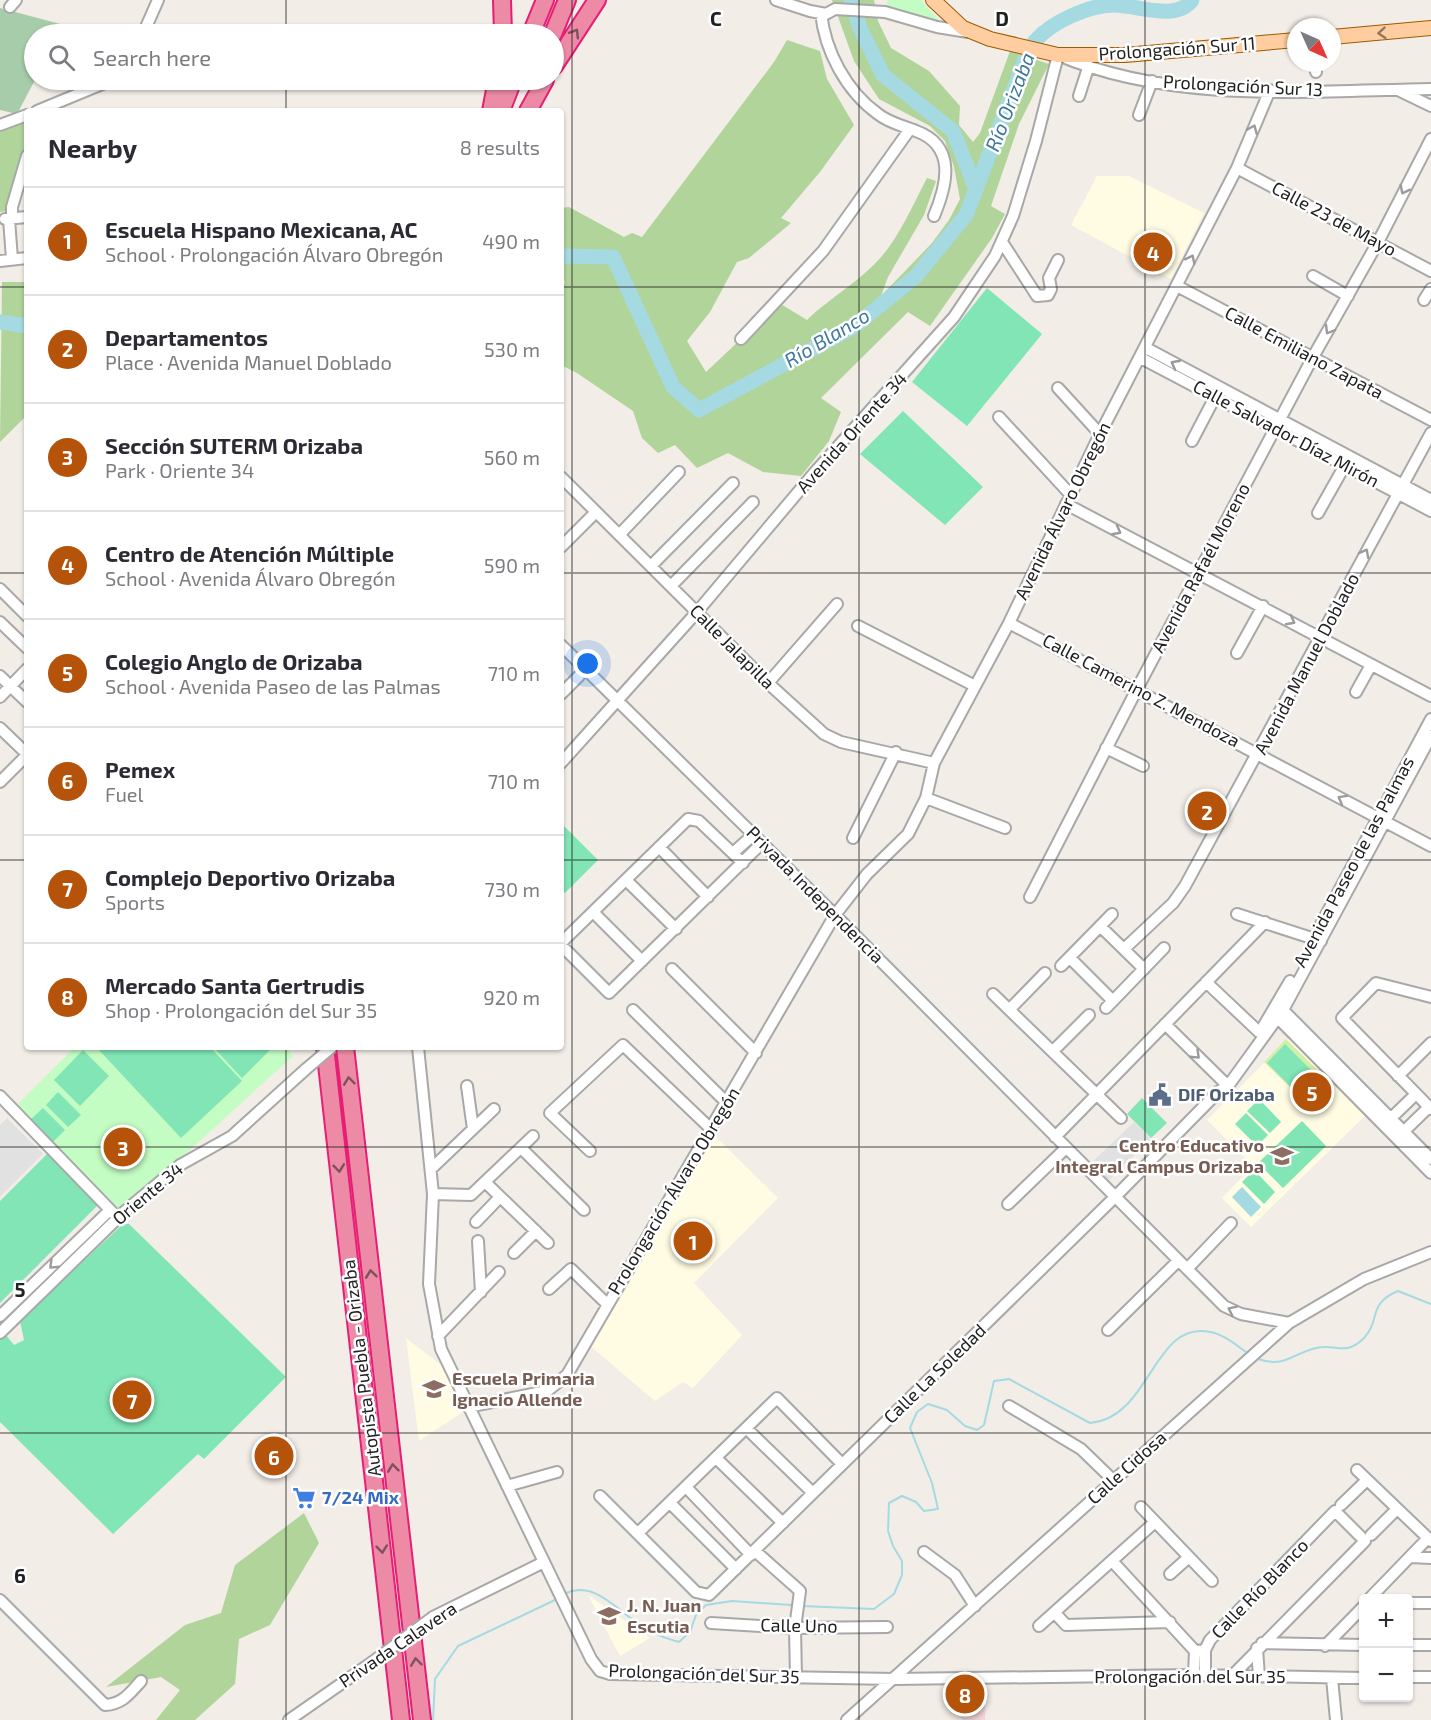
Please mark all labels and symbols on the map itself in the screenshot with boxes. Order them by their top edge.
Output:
text: C [710,6,722,30]
text: D [995,6,1009,30]
north arrow [1287,18,1341,72]
one-way arrow [1377,26,1386,39]
one-way arrow [567,29,579,39]
street label: Prolongación Sur 11 [1098,32,1256,64]
water label: Río Orizaba [979,49,1039,154]
street label: Prolongación Sur 13 [1163,70,1324,100]
one-way arrow [1246,124,1258,135]
street label: Calle 23 de Mayo [1268,176,1401,260]
one-way arrow [1400,184,1412,195]
pin: 4 [1134,230,1172,274]
one-way arrow [1184,254,1195,265]
street label: Calle Emiliano Zapata [1221,301,1387,403]
water label: Río Blanco [780,302,873,372]
one-way arrow [1324,324,1336,334]
one-way arrow [1171,360,1182,371]
street label: Avenida Oriente 34 [791,368,911,497]
street label: Calle Salvador Díaz Mirón [1190,375,1383,492]
street label: Avenida Álvaro Obregón [1009,418,1115,603]
street label: Avenida Rafaél Moreno [1146,479,1254,656]
one-way arrow [1111,524,1122,535]
one-way arrow [1358,549,1369,560]
street label: Avenida Manuel Doblado [1249,569,1363,758]
street label: Calle Jalapilla [686,599,780,693]
one-way arrow [1284,614,1295,625]
street label: Calle Camerino Z. Mendoza [1039,629,1244,752]
your location [573,649,602,678]
street label: Avenida Paseo de las Palmas [1288,752,1418,971]
pin: 2 [1188,788,1226,834]
one-way arrow [1338,795,1349,806]
street label: Privada Independencia [742,821,889,968]
one-way arrow [1190,1048,1200,1059]
pin: 5 [1292,1070,1332,1114]
one-way arrow [343,1076,355,1085]
public building icon: DIF Orizaba [1147,1082,1173,1108]
street label: Prolongación Álvaro Obregón [603,1083,744,1298]
place label: DIF Orizaba [1178,1083,1275,1105]
pin: 3 [104,1124,142,1170]
place label: Centro Educativo Integral Campus Orizaba [1055,1134,1264,1177]
school or university icon: Centro Educativo Integral Campus Orizaba [1269,1143,1295,1169]
street label: Oriente 34 [108,1157,187,1229]
one-way arrow [332,1163,344,1172]
pin: 1 [674,1218,712,1264]
one-way arrow [49,1258,59,1269]
street label: Autopista Puebla - Orizaba [337,1258,385,1478]
one-way arrow [365,1270,378,1279]
text: 5 [14,1277,26,1301]
one-way arrow [1228,1305,1239,1317]
street label: Calle La Soledad [879,1319,990,1428]
place label: Escuela Primaria Ignacio Allende [452,1367,595,1410]
school or university icon: Escuela Primaria Ignacio Allende [421,1376,447,1402]
pin: 7 [112,1378,152,1422]
street label: Calle Cidosa [1082,1426,1170,1508]
pin: 6 [254,1434,294,1478]
one-way arrow [387,1464,400,1473]
supermarket icon: 7/24 Mix [291,1485,317,1511]
place label: 7/24 Mix [322,1486,400,1508]
street label: Calle Río Blanco [1206,1534,1312,1643]
one-way arrow [375,1545,387,1554]
text: 6 [14,1563,26,1587]
place label: J. N. Juan Escutia [627,1594,701,1637]
street label: Privada Calavera [334,1597,461,1692]
school or university icon: J. N. Juan Escutia [596,1603,622,1629]
street label: Calle Uno [760,1613,838,1637]
one-way arrow [410,1657,422,1666]
street label: Prolongación del Sur 35 [608,1659,800,1687]
street label: Prolongación del Sur 35 [1094,1665,1286,1687]
pin: 8 [946,1672,984,1716]

